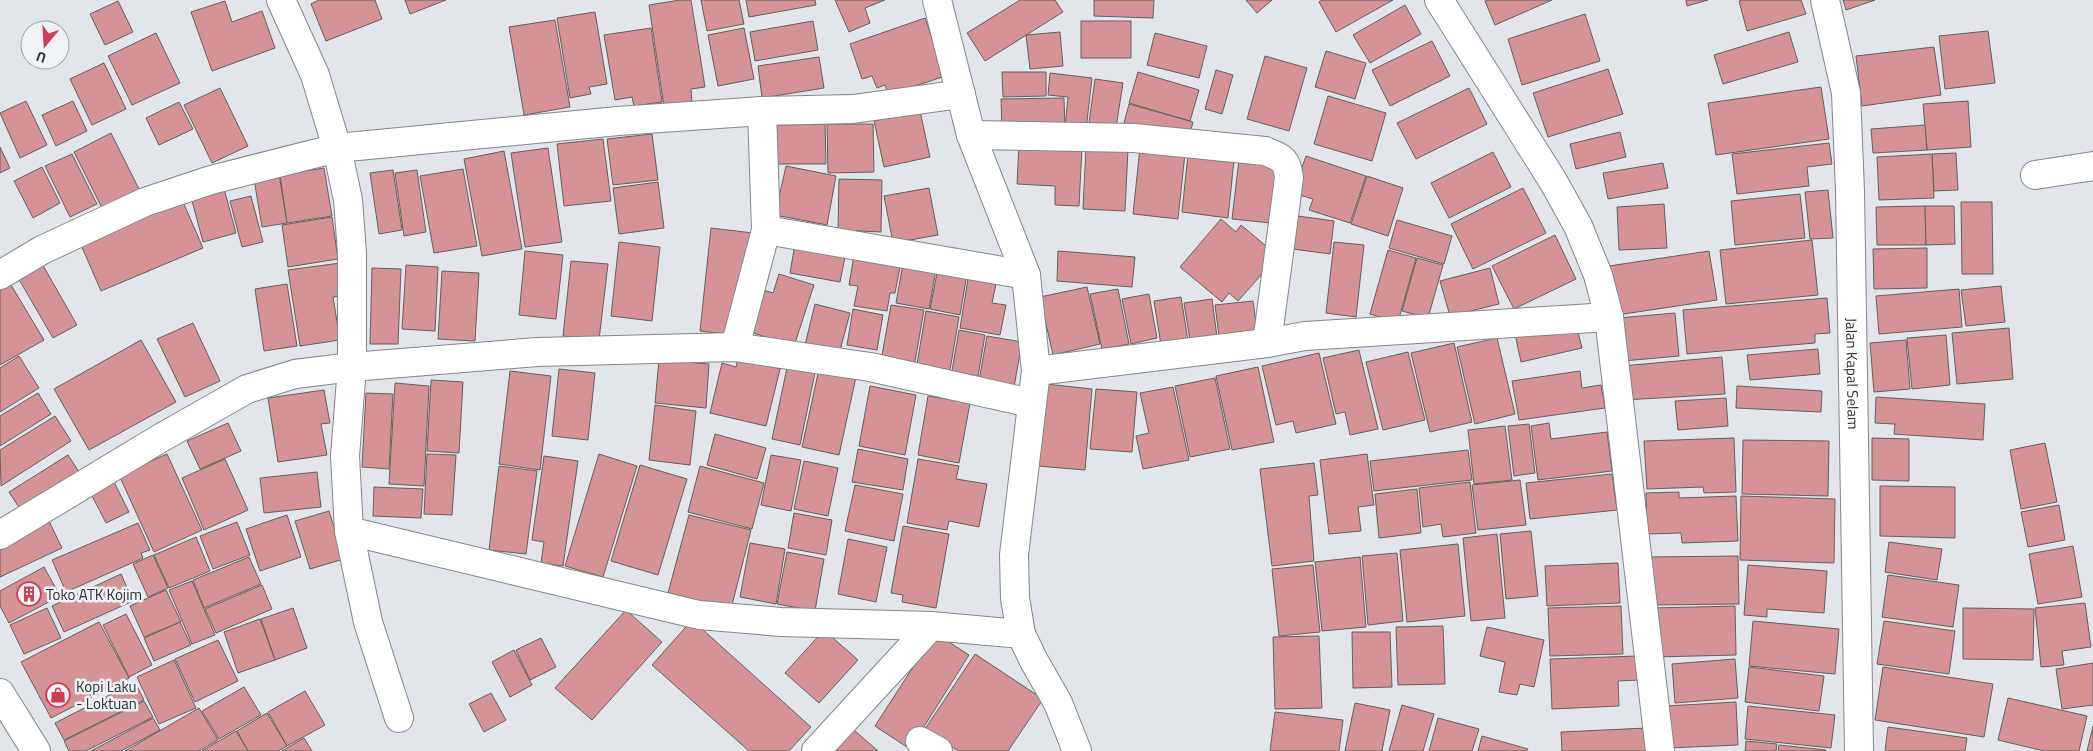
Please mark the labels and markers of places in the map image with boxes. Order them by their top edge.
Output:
building icon: Toko ATK Kojim [16,581,42,607]
place label: Toko ATK Kojim [46,583,142,606]
place label: Kopi Laku - Loktuan [76,675,137,715]
shop icon: Kopi Laku - Loktuan [45,682,71,708]

